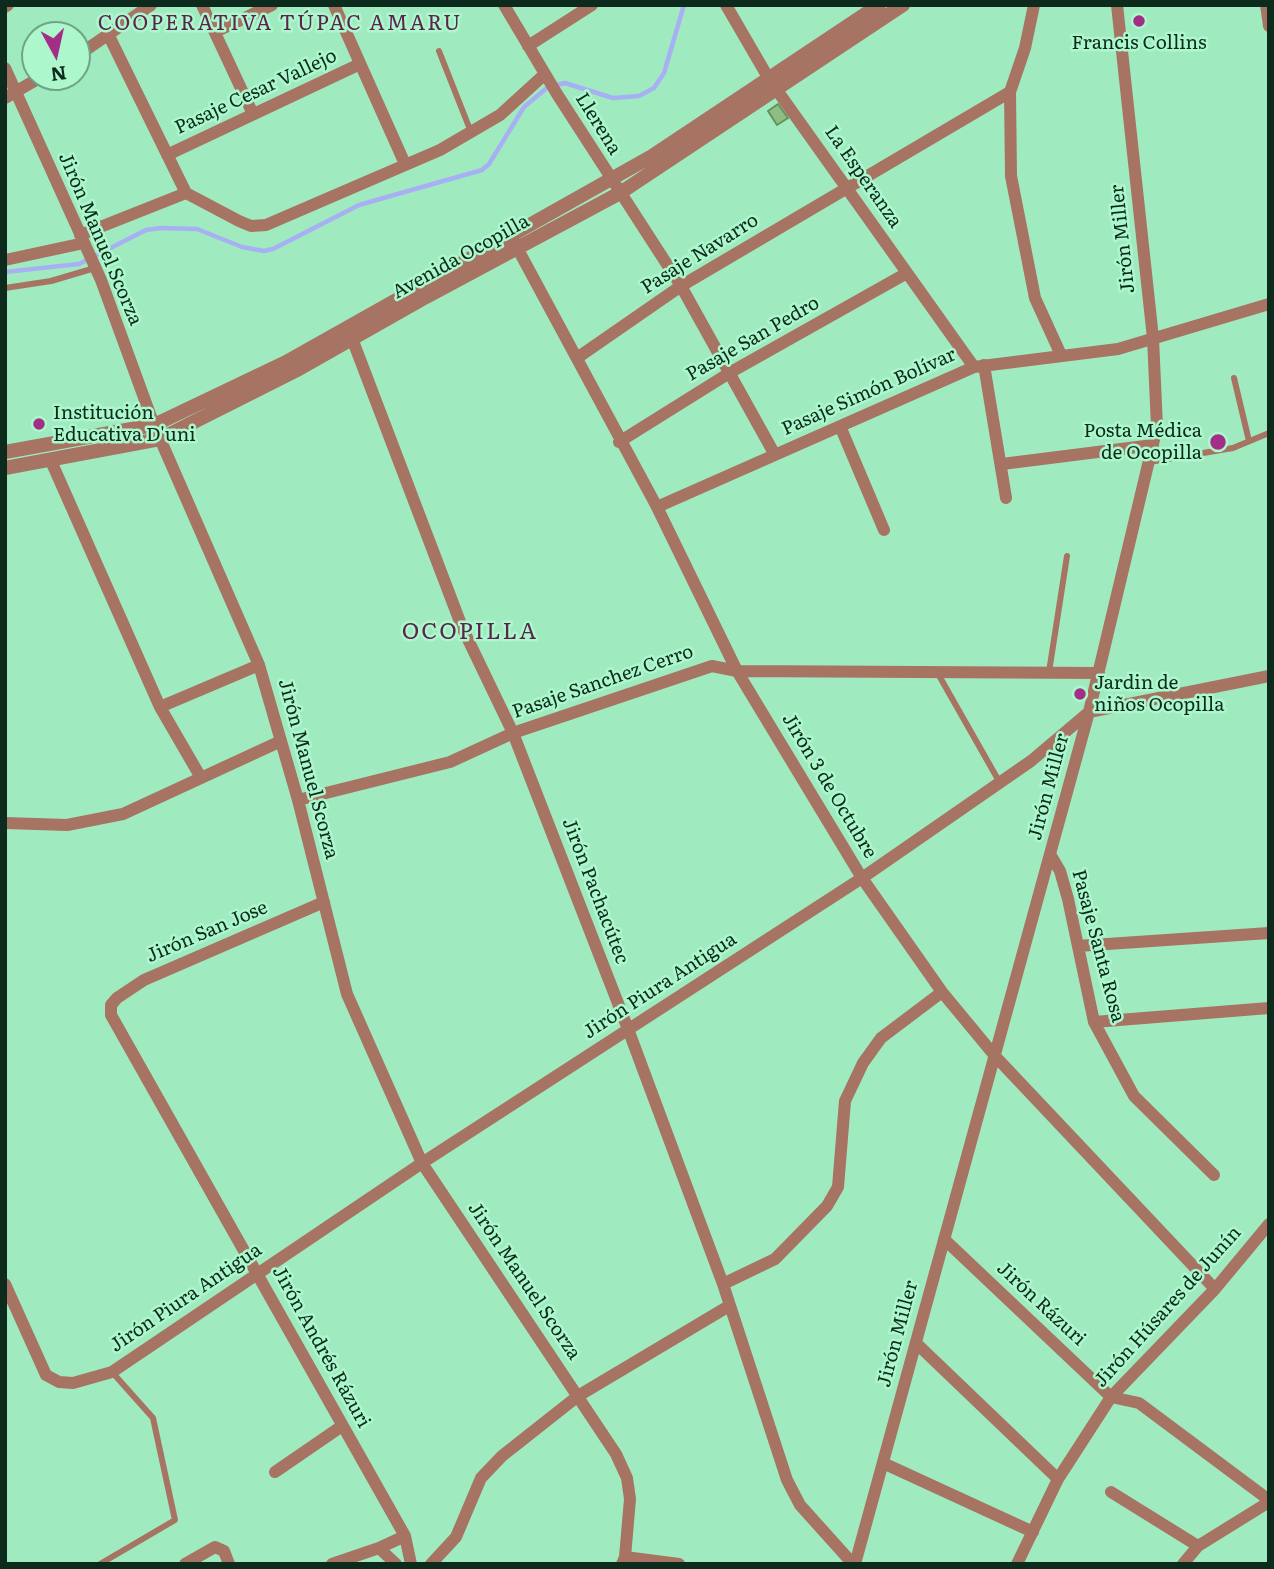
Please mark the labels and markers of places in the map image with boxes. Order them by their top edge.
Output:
marker: Francis Collins [1131,13,1147,29]
place label: Francis Collins [1071,32,1207,54]
place label: Institución Educativa D'uni [53,402,196,446]
marker: Institución Educativa D'uni [31,416,47,432]
place label: Posta Médica de Ocopilla [1084,420,1202,464]
marker: Posta Médica de Ocopilla [1208,432,1228,452]
place label: Jardin de niños Ocopilla [1094,672,1224,716]
marker: Jardin de niños Ocopilla [1072,686,1088,702]

